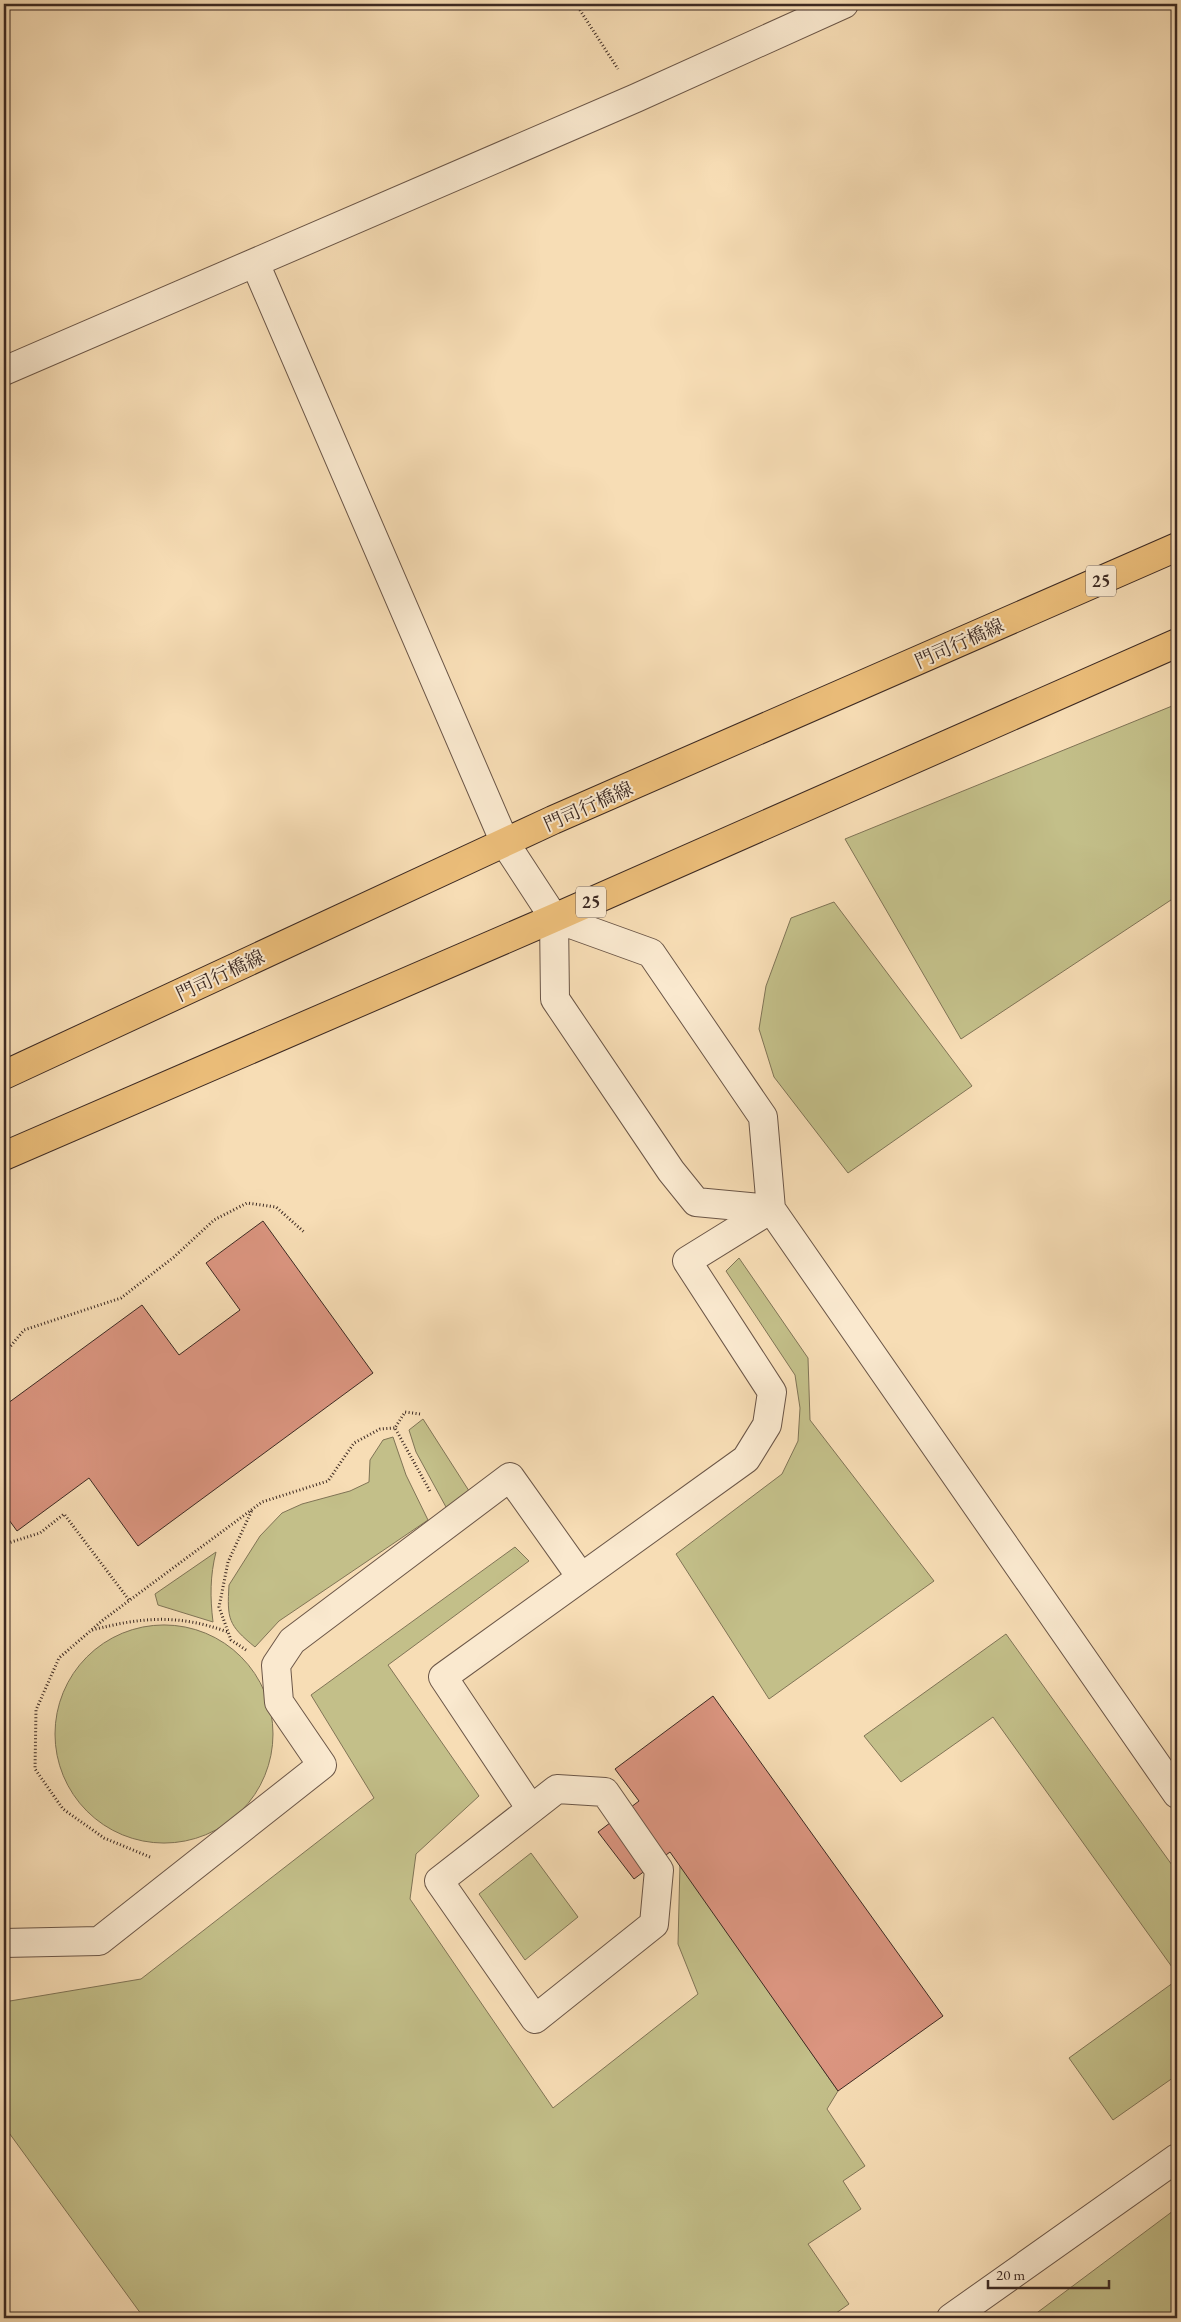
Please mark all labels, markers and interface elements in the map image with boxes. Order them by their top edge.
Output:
road number: 25 [1086,566,1116,596]
street label: 門司行橋線 [911,613,1008,674]
street label: 門司行橋線 [540,776,637,837]
road number: 25 [576,886,606,918]
street label: 門司行橋線 [172,944,269,1007]
scale bar [988,2257,1110,2289]
text: 20 m [996,2265,1025,2284]

